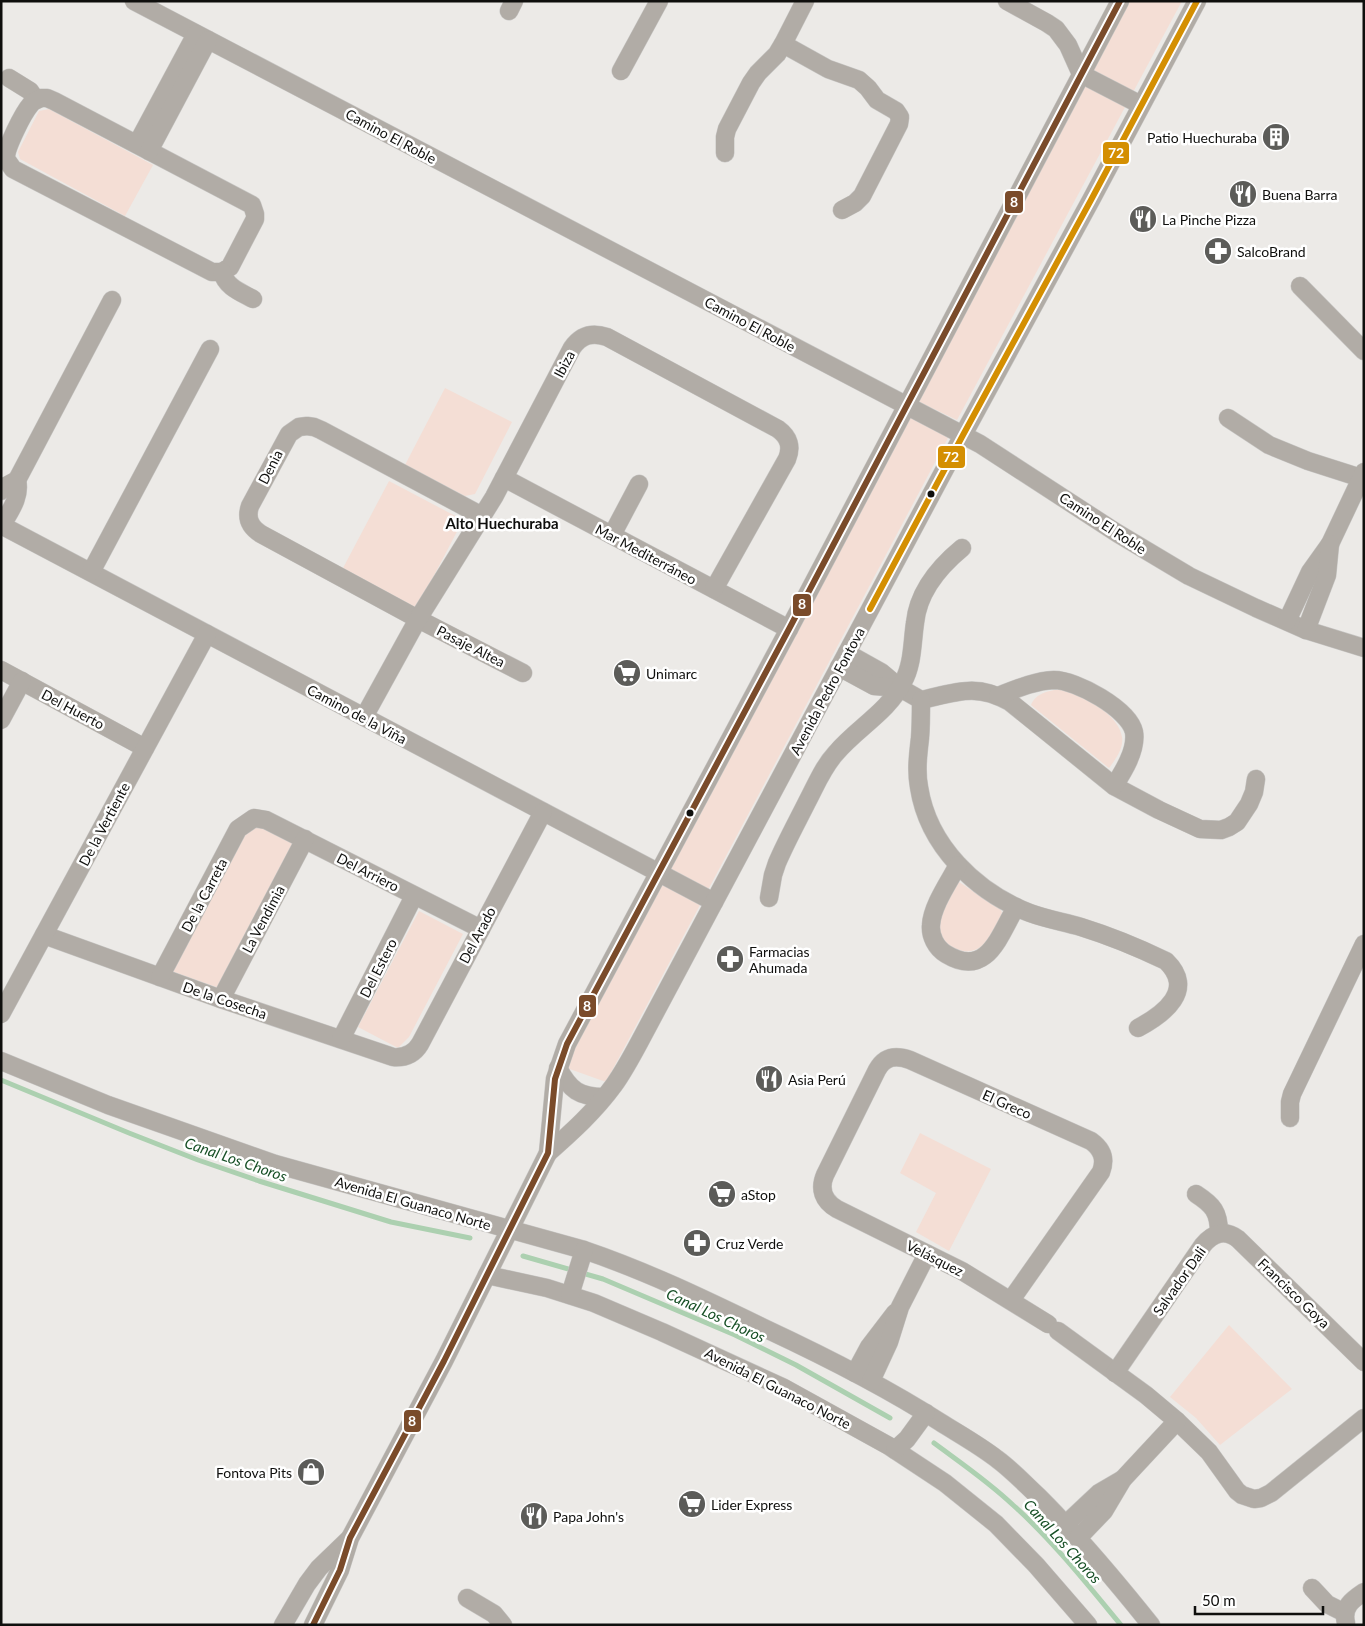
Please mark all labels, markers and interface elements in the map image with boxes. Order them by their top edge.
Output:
street label: Camino El Roble [343,105,439,167]
building icon: Patio Huechuraba [1261,122,1291,152]
place label: Patio Huechuraba [1147,129,1257,146]
line badge: 72 [1102,141,1130,165]
text: 72 [1108,144,1124,161]
restaurant icon: Buena Barra [1228,179,1258,209]
place label: Buena Barra [1262,186,1337,203]
line badge: 8 [1004,190,1024,214]
text: 8 [1010,193,1018,210]
restaurant icon: La Pinche Pizza [1128,204,1158,234]
place label: La Pinche Pizza [1162,211,1256,228]
pharmacy icon: SalcoBrand [1203,236,1233,266]
place label: SalcoBrand [1237,243,1306,260]
street label: Camino El Roble [702,293,798,355]
street label: Ibiza [550,347,578,380]
line badge: 72 [937,445,966,469]
street label: Denia [254,447,286,487]
text: 72 [943,448,959,465]
unlabelled marker [926,489,936,499]
street label: Camino El Roble [1056,489,1150,557]
district label: Alto Huechuraba [444,514,559,532]
street label: Mar Mediterráneo [593,520,700,588]
line badge: 8 [792,593,812,617]
text: 8 [798,595,806,612]
street label: Pasaje Altea [434,622,508,670]
street label: Avenida Pedro Fontova [786,624,868,758]
supermarket icon: Unimarc [612,658,642,688]
place label: Unimarc [646,665,698,682]
street label: Camino de la Viña [304,681,410,747]
street label: Del Huerto [39,685,107,733]
street label: De la Vertiente [75,779,133,869]
unlabelled marker [685,808,695,818]
street label: Del Arriero [334,849,402,895]
street label: De la Carreta [178,855,231,935]
street label: La Vendimia [238,882,288,956]
street label: Del Arado [455,904,499,966]
street label: Del Estero [356,936,400,1000]
place label: Farmacias Ahumada [749,943,810,976]
pharmacy icon: Farmacias Ahumada [715,944,745,974]
street label: De la Cosecha [181,978,269,1022]
line badge: 8 [578,994,597,1018]
text: 8 [583,997,591,1014]
restaurant icon: Asia Perú [754,1064,784,1094]
place label: Asia Perú [788,1071,846,1088]
street label: El Greco [980,1086,1034,1122]
water label: Canal Los Choros [182,1133,290,1185]
street label: Avenida El Guanaco Norte [333,1173,493,1233]
supermarket icon: aStop [707,1179,737,1209]
place label: aStop [741,1186,776,1203]
pharmacy icon: Cruz Verde [682,1228,712,1258]
place label: Cruz Verde [716,1235,784,1252]
street label: Velásquez [904,1236,966,1280]
street label: Salvador Dali [1149,1243,1209,1319]
street label: Francisco Goya [1255,1255,1333,1331]
water label: Canal Los Choros [664,1284,768,1346]
street label: Avenida El Guanaco Norte [702,1344,854,1432]
line badge: 8 [403,1409,422,1433]
text: 8 [408,1412,416,1429]
shop icon: Fontova Pits [296,1457,326,1487]
place label: Fontova Pits [216,1464,292,1481]
supermarket icon: Lider Express [677,1489,707,1519]
water label: Canal Los Choros [1021,1495,1105,1587]
place label: Lider Express [711,1496,792,1513]
restaurant icon: Papa John's [519,1501,549,1531]
place label: Papa John's [553,1508,624,1525]
scale bar [1195,1584,1322,1616]
text: 50 m [1202,1591,1236,1609]

